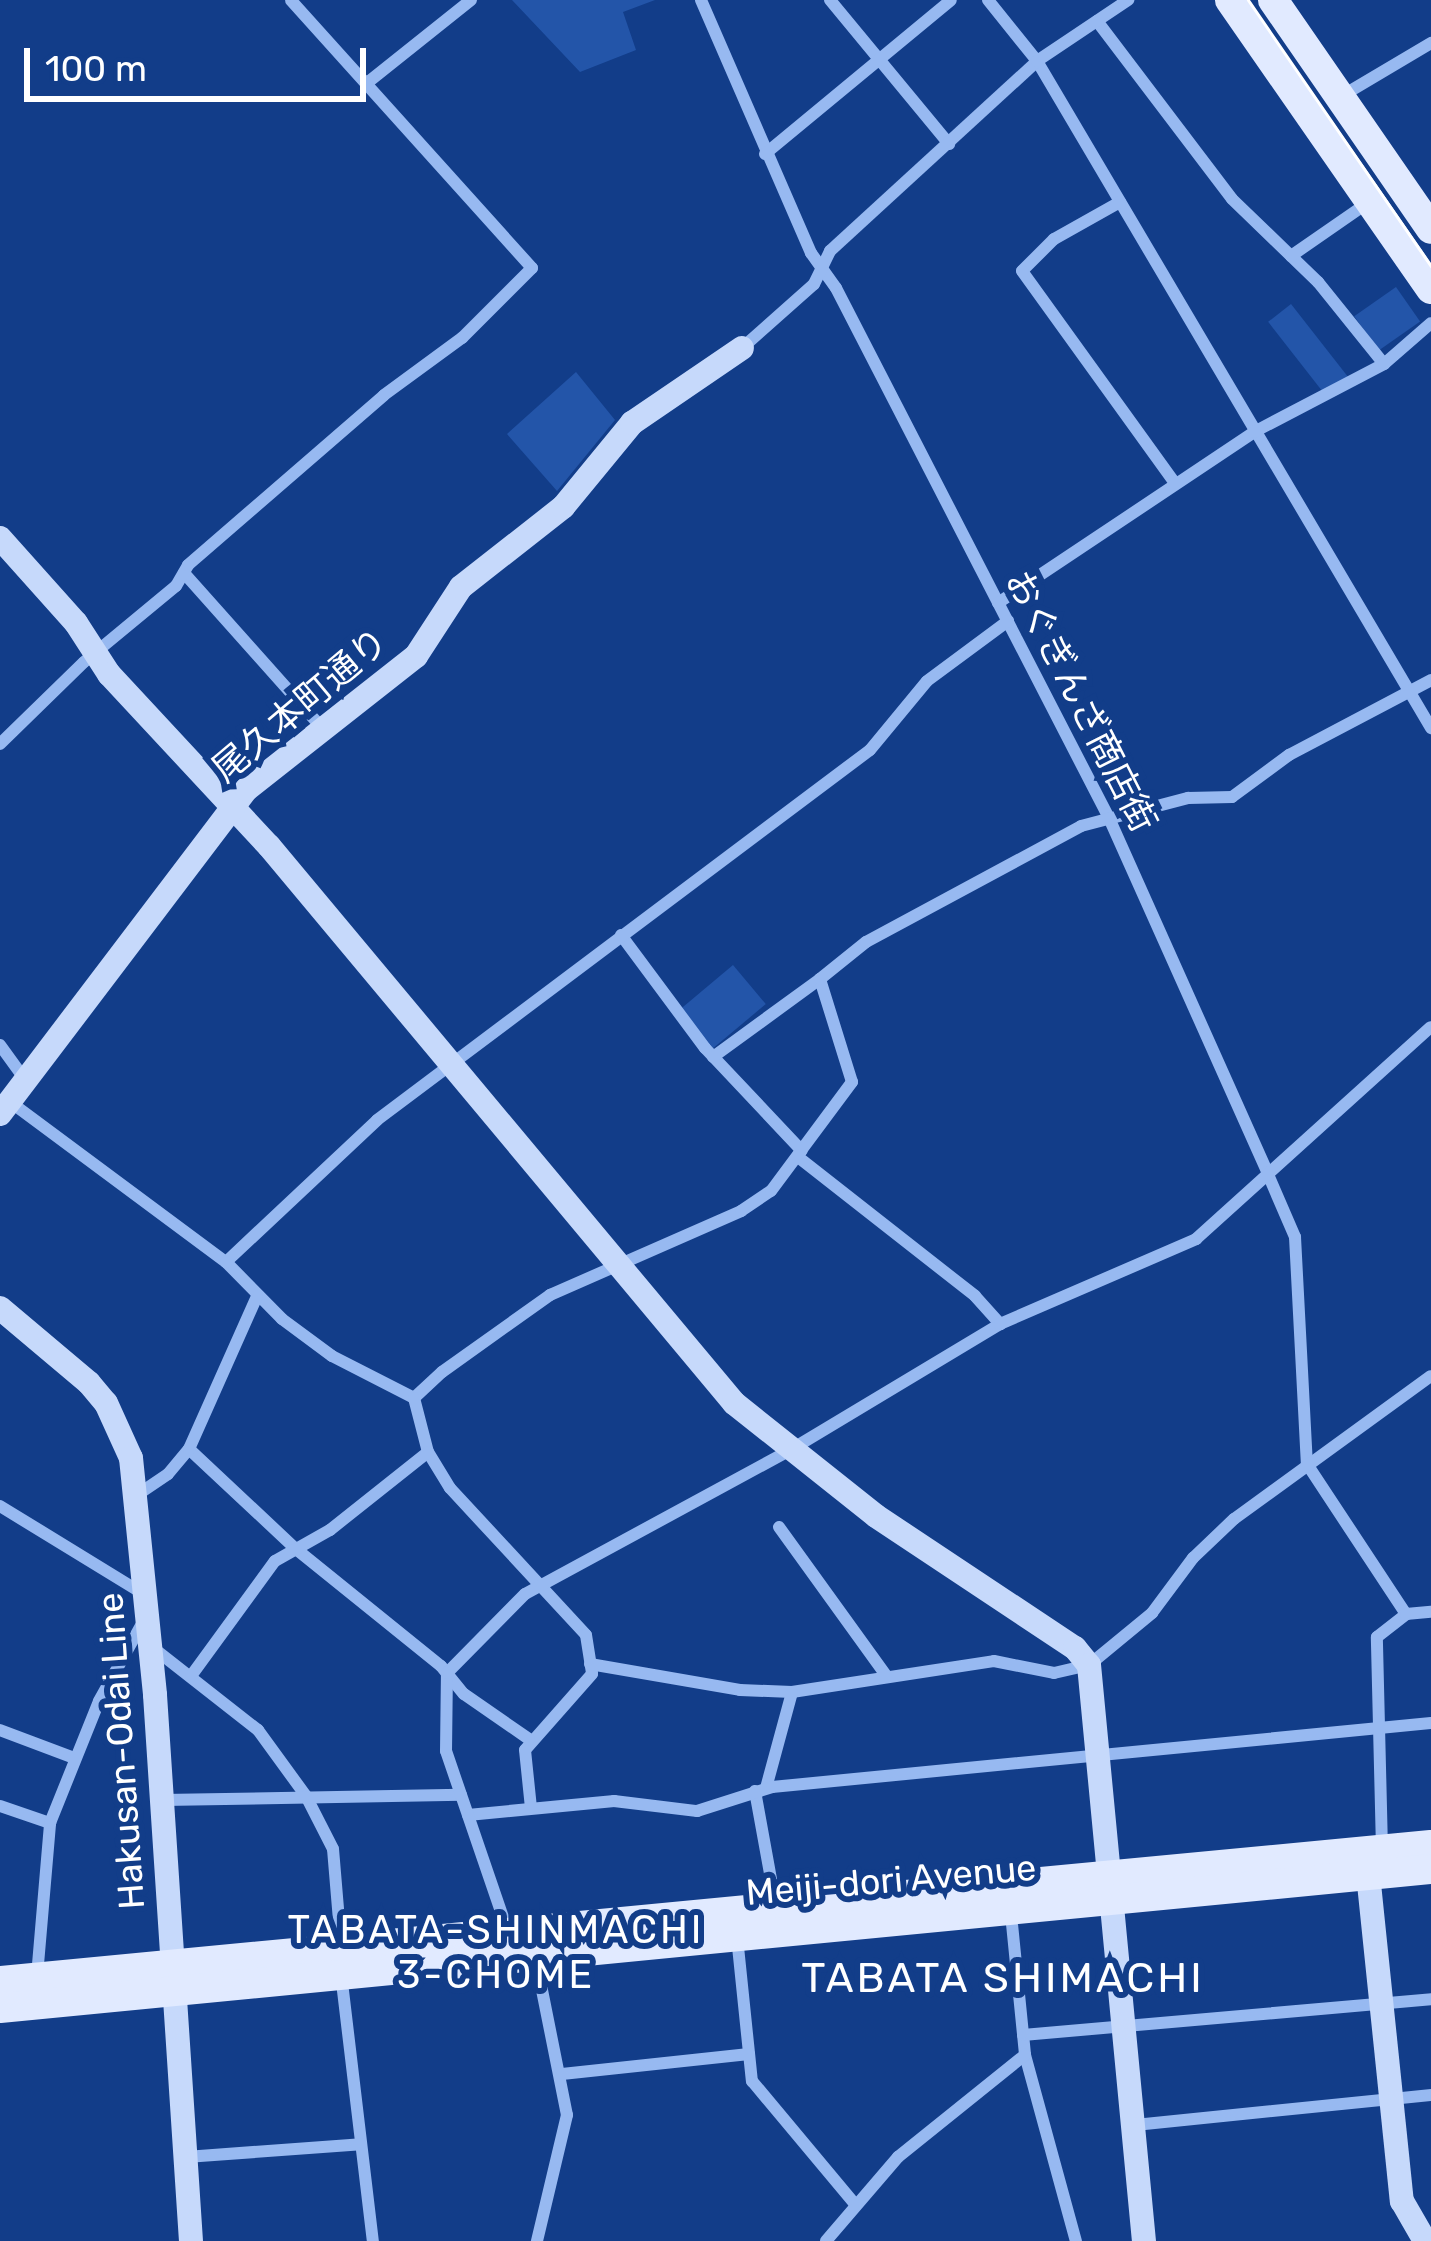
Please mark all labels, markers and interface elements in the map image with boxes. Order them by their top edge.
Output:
scale bar [30,24,372,98]
text: 100 m [45,47,147,90]
street label: おぐぎんざ商店街 [996,563,1166,839]
street label: 尾久本町通り [203,619,397,791]
street label: Hakusan-Odai Line [88,1591,154,1911]
street label: Meiji-dori Avenue [744,1846,1038,1914]
district label: TABATA-SHINMACHI 3-CHOME [288,1908,704,1999]
district label: TABATA SHIMACHI [801,1953,1205,2003]

